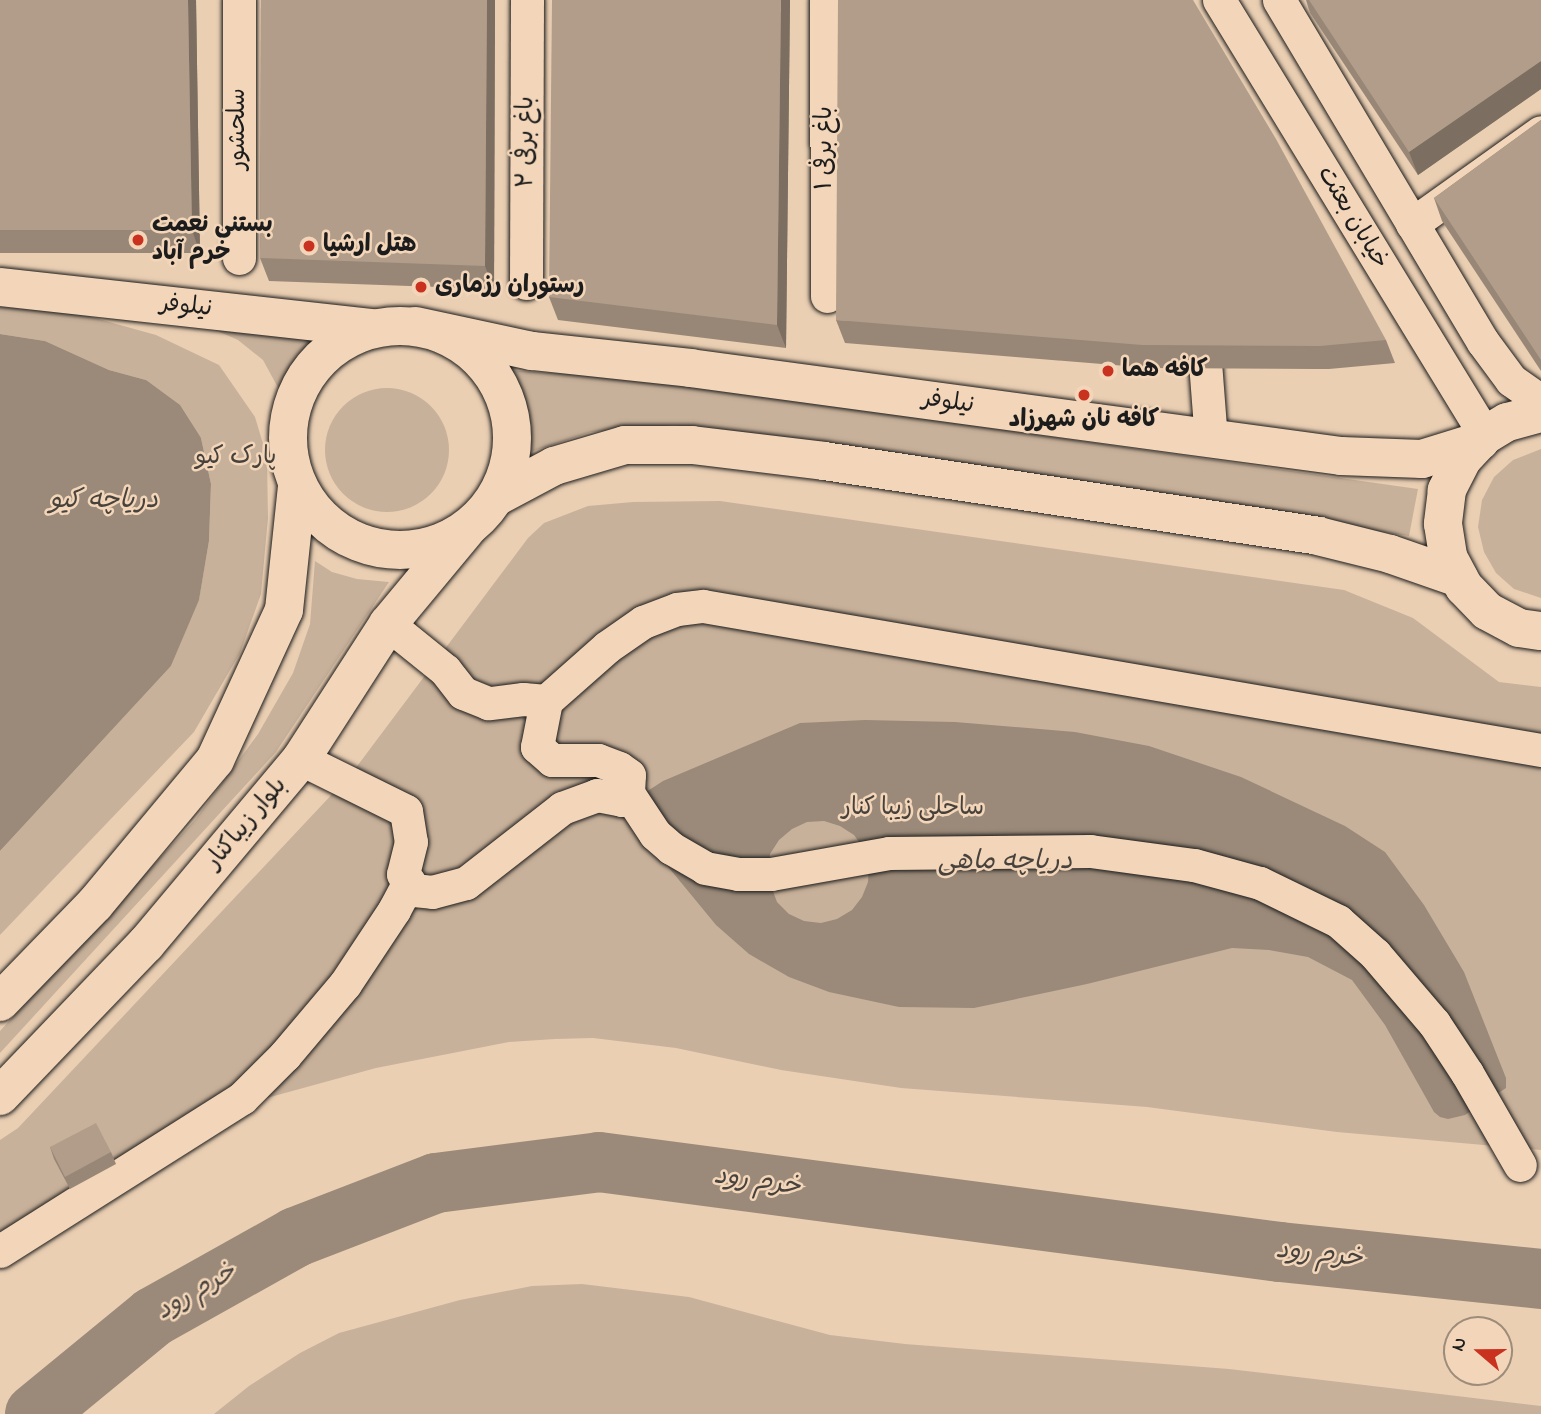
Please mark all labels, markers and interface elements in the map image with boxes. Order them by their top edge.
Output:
street label: سلحشور [225,88,253,170]
street label: باغ برفی ۲ [513,96,541,188]
street label: باغ برفی ۱ [812,106,840,190]
street label: خیابان بعثت [1310,161,1394,275]
place label: بستنی نعمت خرم آباد [152,212,273,268]
marker: بستنی نعمت خرم آباد [130,232,146,248]
place label: هتل ارشیا [323,232,416,260]
marker: هتل ارشیا [301,238,317,254]
place label: رستوران رزماری [435,273,584,301]
marker: رستوران رزماری [413,279,429,295]
street label: نیلوفر [159,290,213,324]
place label: کافه هما [1122,357,1208,385]
marker: کافه هما [1100,363,1116,379]
street label: نیلوفر [920,385,976,421]
marker: کافه نان شهرزاد [1076,387,1092,403]
place label: کافه نان شهرزاد [1009,407,1159,435]
park label: پارک کیو [196,444,276,472]
water label: دریاچه کیو [50,486,158,518]
street label: بلوار زیباکنار [200,772,294,876]
park label: ساحلی زیبا کنار [842,795,984,823]
water label: دریاچه ماهی [938,847,1072,879]
water label: خرم رود [712,1161,802,1205]
water label: خرم رود [1274,1236,1364,1276]
water label: خرم رود [152,1258,242,1328]
north arrow [1443,1316,1513,1386]
text: N [1445,1334,1475,1355]

